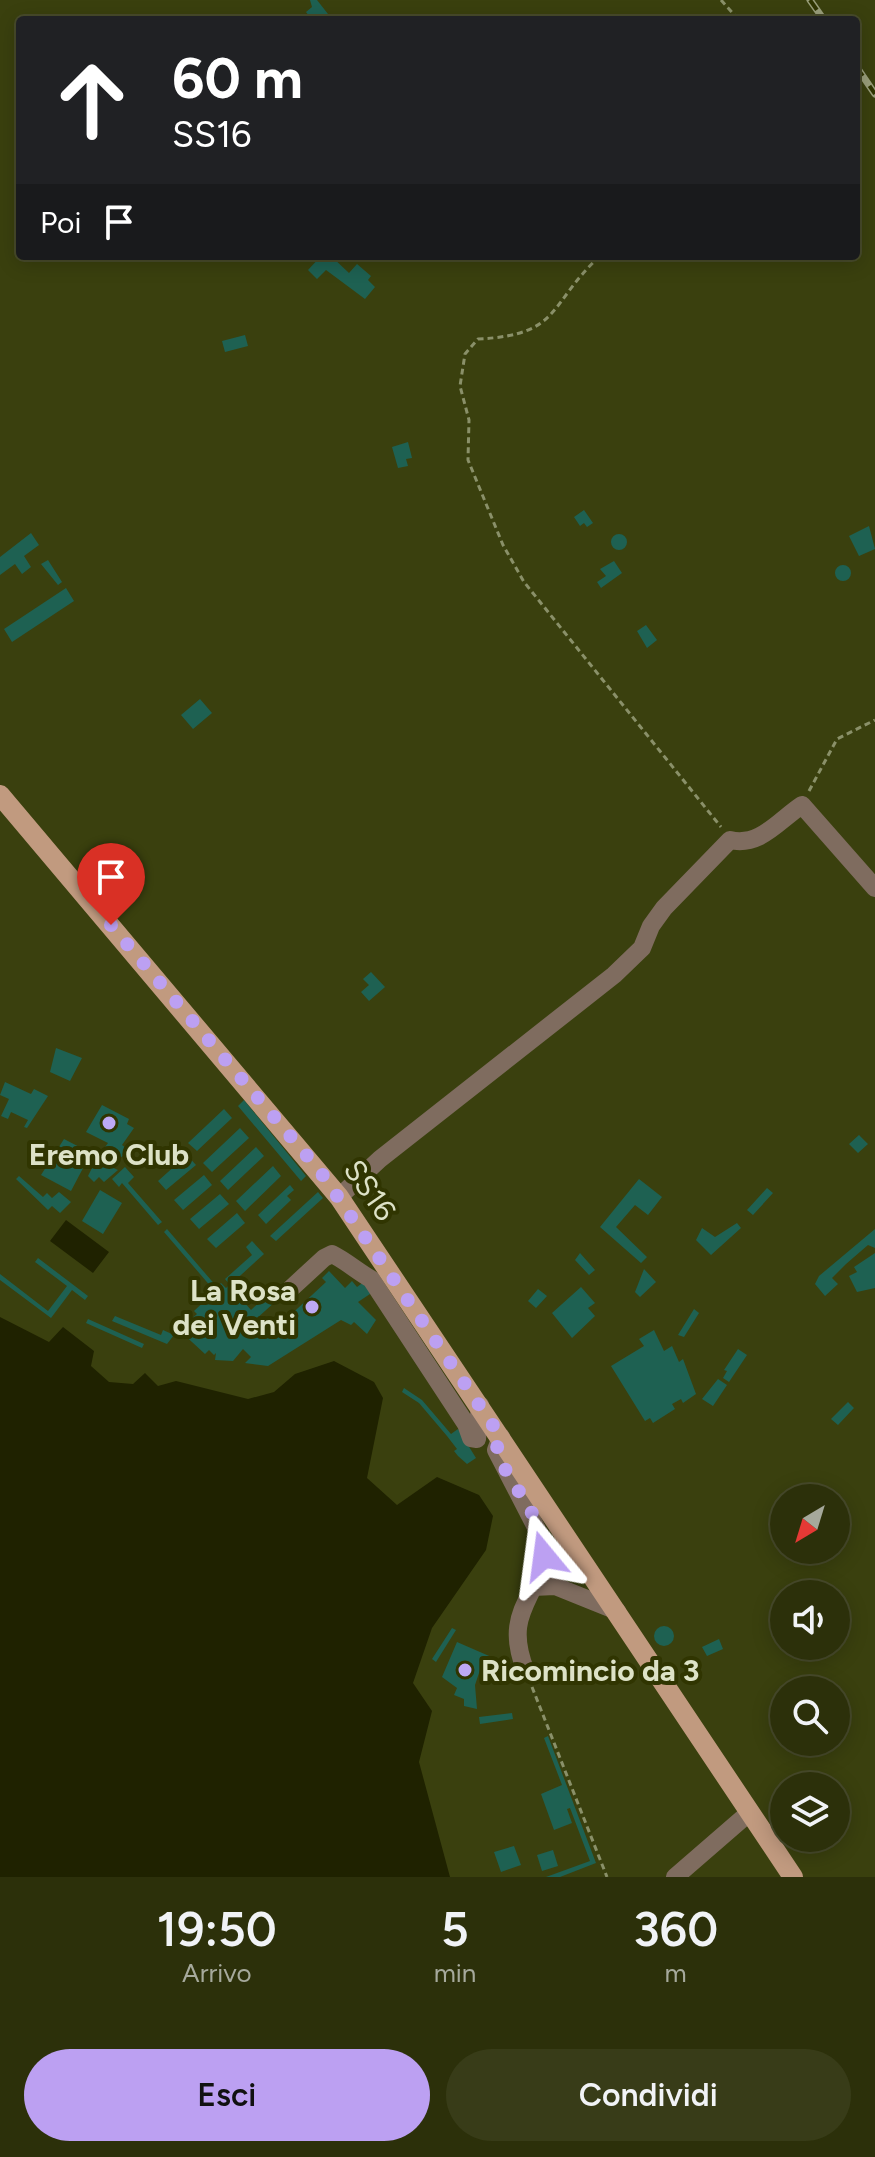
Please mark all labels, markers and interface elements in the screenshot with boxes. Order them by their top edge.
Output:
text: 60 m [172,45,303,112]
icon: ahead [40,48,144,152]
text: SS16 [172,113,251,156]
icon: arrive [97,200,141,244]
text: Poi [40,204,81,241]
pin [77,843,145,925]
icon: arrive [89,855,133,899]
marker: Eremo Club [100,1114,118,1132]
place label: Eremo Club [29,1136,189,1173]
street label: SS16 [336,1152,404,1228]
place label: La Rosa dei Venti [172,1272,296,1343]
marker: La Rosa dei Venti [303,1298,321,1316]
north arrow [770,1484,850,1564]
map controls [770,1484,850,1852]
position arrow [502,1514,586,1598]
button: sound [770,1580,850,1660]
place label: Ricomincio da 3 [481,1652,700,1689]
marker: Ricomincio da 3 [456,1661,474,1679]
button: search [770,1676,850,1756]
button: layers [770,1772,850,1852]
text: 19:50 [157,1900,277,1958]
text: 5 [441,1900,469,1958]
text: 360 [633,1900,718,1958]
text: Arrivo [182,1957,252,1989]
text: min [434,1957,476,1989]
text: m [665,1957,687,1989]
button: Esci [24,2049,430,2141]
button: Condividi [446,2049,851,2141]

